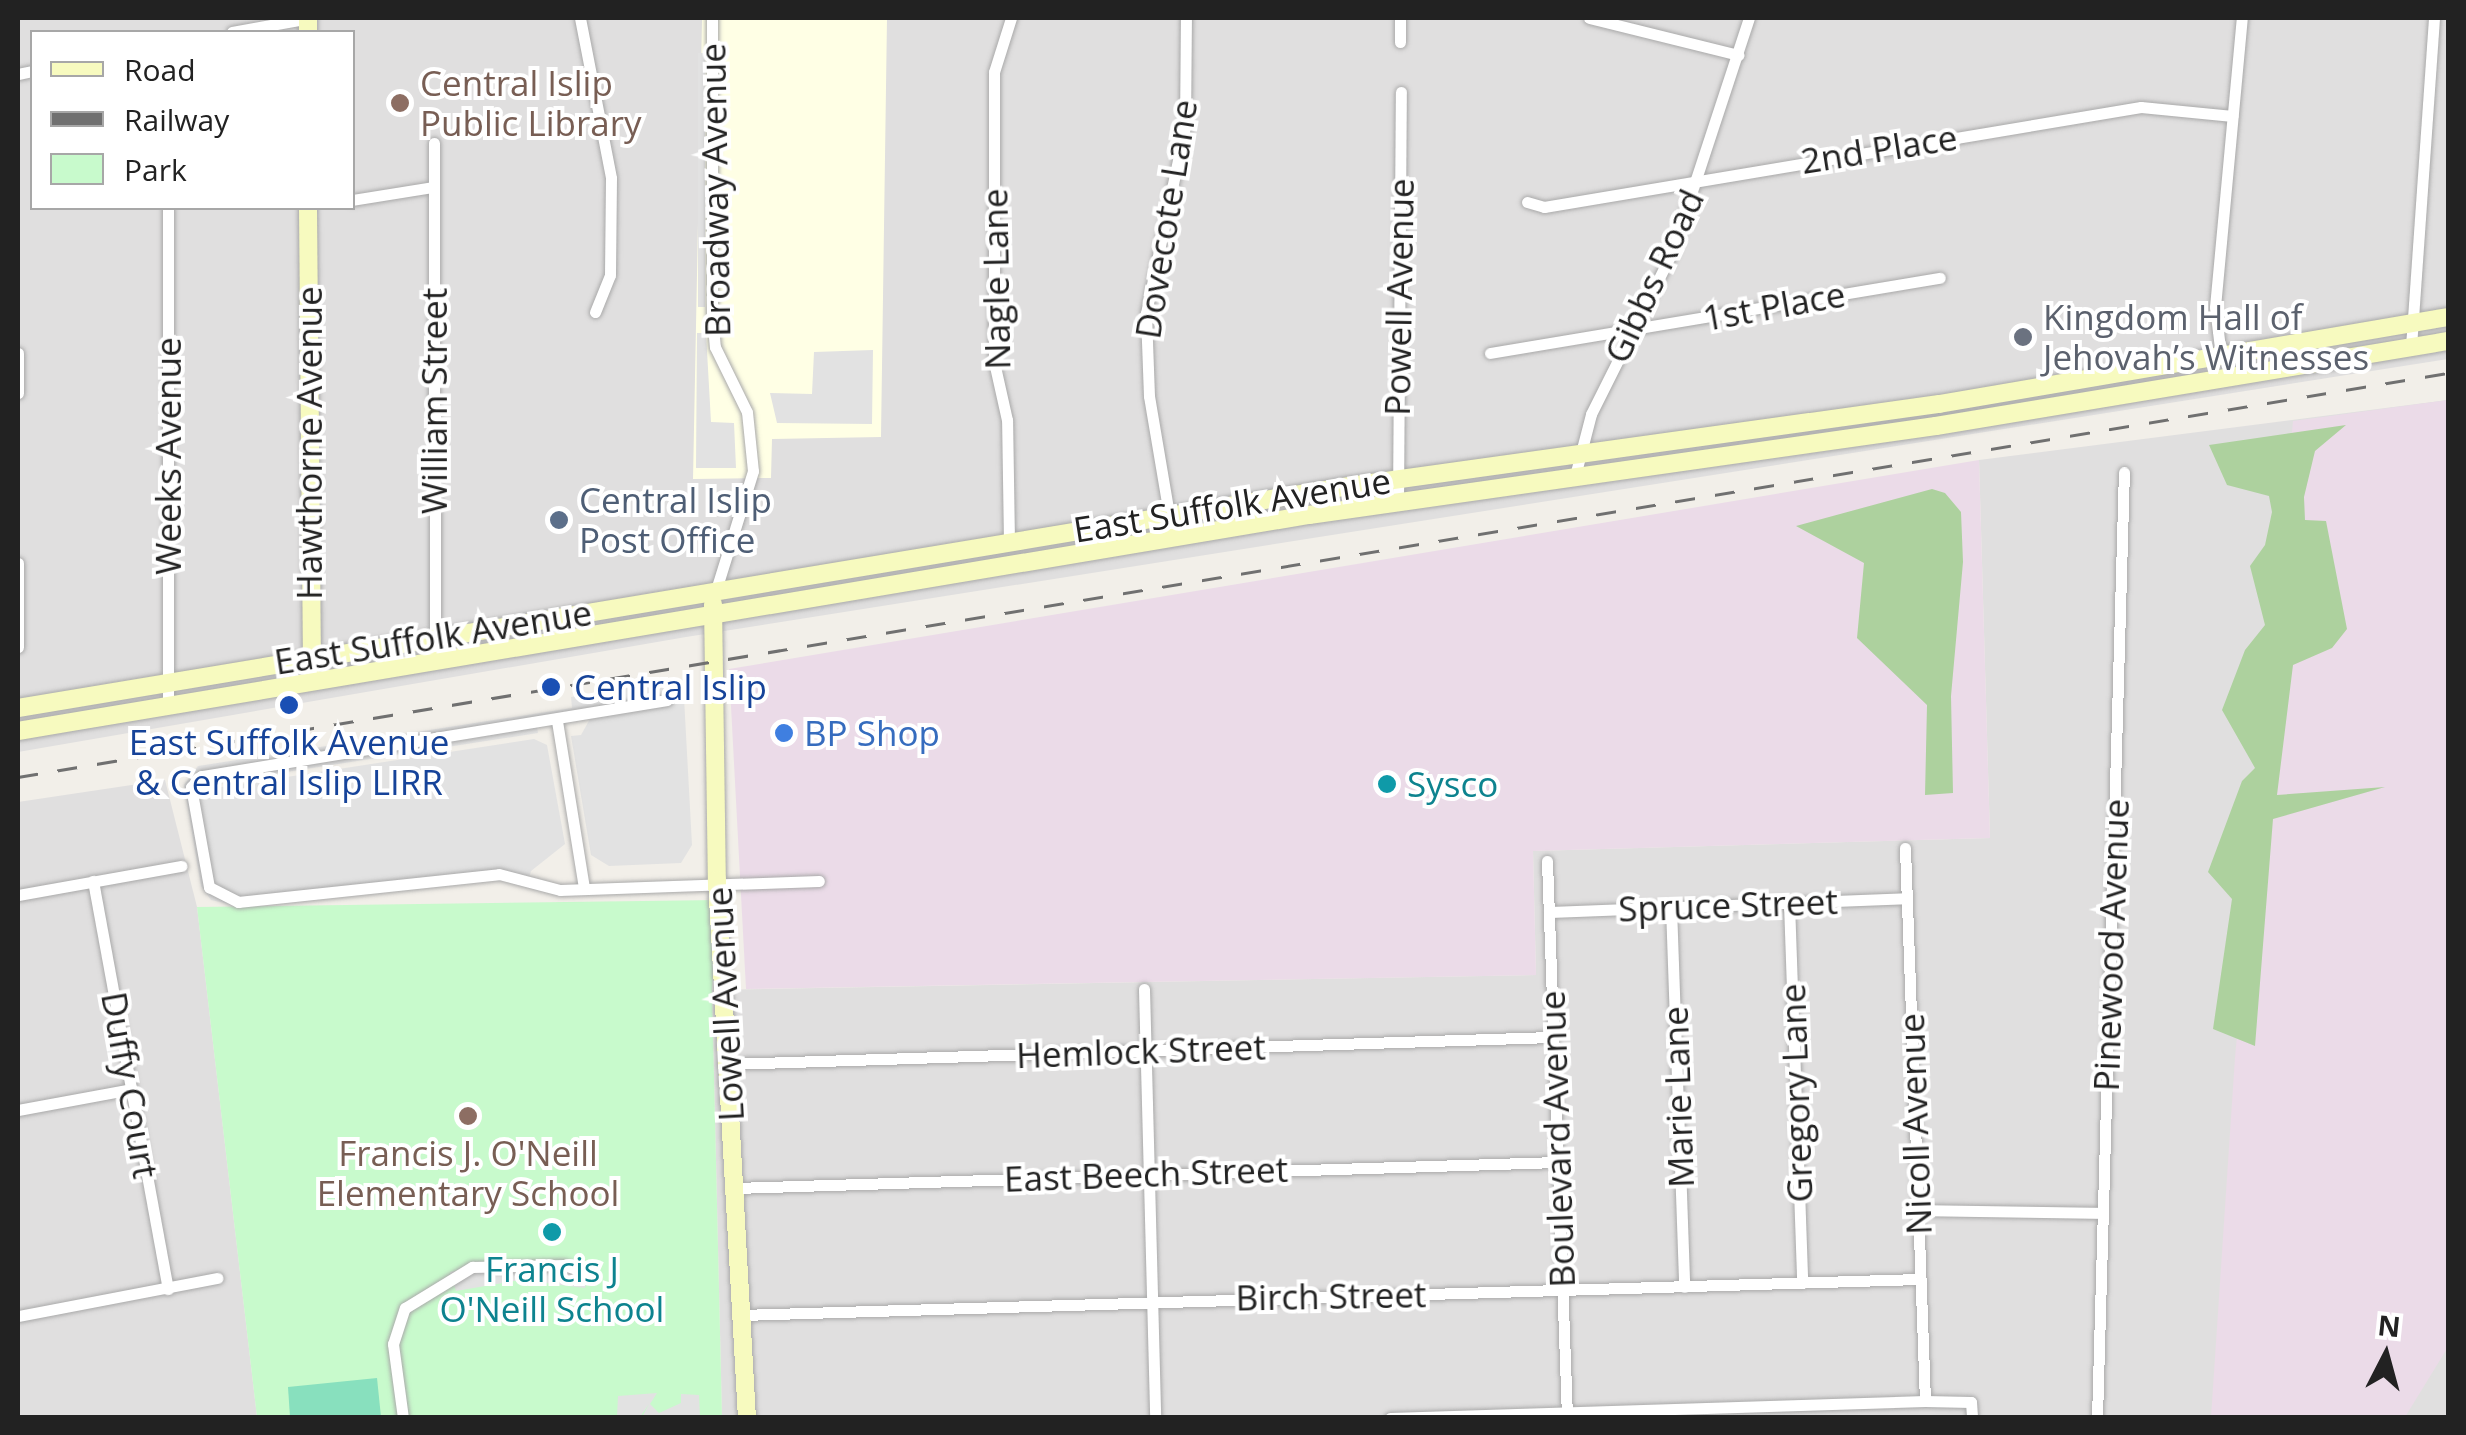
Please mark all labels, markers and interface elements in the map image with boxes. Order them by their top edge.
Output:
legend [30,30,355,210]
street label: Broadway Avenue [691,43,739,337]
text: Road [124,49,196,90]
place label: Central Islip Public Library [420,62,642,144]
marker: Central Islip Public Library [389,92,411,114]
street label: Dovecote Lane [1126,96,1206,342]
text: Railway [124,99,229,140]
street label: 2nd Place [1798,116,1960,182]
text: Park [124,149,187,190]
street label: Powell Avenue [1376,178,1422,416]
street label: Gibbs Road [1596,183,1712,369]
street label: Nagle Lane [973,188,1019,370]
street label: 1st Place [1699,273,1849,339]
street label: Hawthorne Avenue [288,286,330,600]
street label: William Street [413,288,455,514]
place label: Kingdom Hall of Jehovah’s Witnesses [2043,296,2369,378]
marker: Kingdom Hall of Jehovah’s Witnesses [2012,326,2034,348]
street label: Weeks Avenue [147,337,189,575]
street label: East Suffolk Avenue [1070,459,1394,551]
place label: Central Islip Post Office [579,479,772,561]
marker: Central Islip Post Office [548,509,570,531]
street label: East Suffolk Avenue [271,591,595,683]
place label: Central Islip [574,666,767,708]
marker: Central Islip [538,674,564,700]
marker: East Suffolk Avenue & Central Islip LIRR [278,694,300,716]
place label: BP Shop [804,712,940,754]
place label: East Suffolk Avenue & Central Islip LIRR [129,721,449,803]
marker: BP Shop [773,722,795,744]
place label: Sysco [1407,763,1498,805]
marker: Sysco [1376,773,1398,795]
street label: Pinewood Avenue [2085,798,2137,1092]
street label: Spruce Street [1618,880,1838,930]
street label: Lowell Avenue [698,886,752,1122]
street label: Gregory Lane [1771,983,1821,1203]
street label: Duffy Court [93,989,167,1181]
street label: Boulevard Avenue [1531,990,1583,1288]
street label: Marie Lane [1654,1005,1702,1189]
street label: Nicoll Avenue [1890,1013,1940,1235]
street label: Hemlock Street [1015,1026,1267,1076]
marker: Francis J. O'Neill Elementary School [457,1105,479,1127]
place label: Francis J. O'Neill Elementary School [317,1132,619,1214]
street label: East Beech Street [1003,1148,1289,1200]
marker: Francis J O'Neill School [541,1221,563,1243]
place label: Francis J O'Neill School [440,1248,664,1330]
street label: Birch Street [1235,1273,1427,1319]
north arrow [2336,1305,2436,1405]
text: N [2376,1305,2402,1345]

